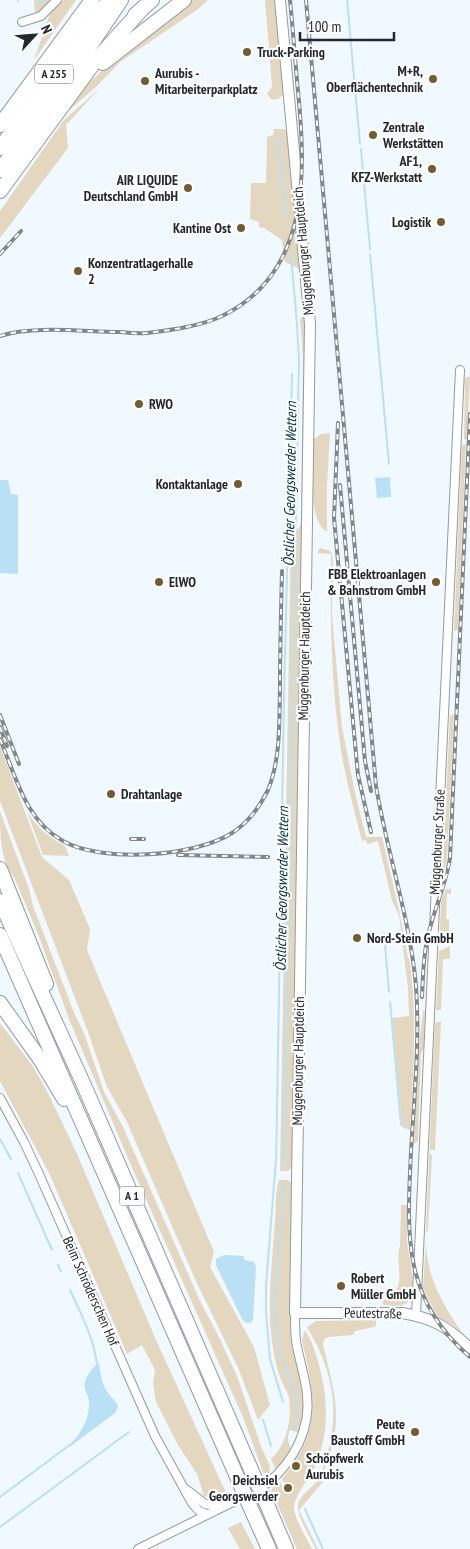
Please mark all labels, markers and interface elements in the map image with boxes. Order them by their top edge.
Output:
north arrow [10,10,60,60]
scale bar [300,10,394,42]
text: 100 m [308,17,341,36]
text: N [37,22,56,37]
place label: Truck-Parking [257,43,325,61]
marker: Truck-Parking [241,46,253,58]
place label: M+R, Oberflächentechnik [326,62,423,96]
road number: A 255 [35,64,73,84]
place label: Aurubis - Mitarbeiterparkplatz [154,64,258,98]
marker: M+R, Oberflächentechnik [427,73,439,85]
marker: Aurubis - Mitarbeiterparkplatz [139,75,151,87]
place label: Zentrale Werkstätten [382,118,443,152]
marker: Zentrale Werkstätten [367,129,379,141]
place label: AF1, KFZ-Werkstatt [351,152,422,186]
marker: AF1, KFZ-Werkstatt [426,163,438,175]
place label: AIR LIQUIDE Deutschland GmbH [84,171,178,205]
marker: AIR LIQUIDE Deutschland GmbH [182,182,194,194]
street label: Müggenburger Hauptdeich [288,186,318,316]
place label: Logistik [392,213,431,231]
marker: Logistik [435,216,447,228]
place label: Kantine Ost [173,219,231,237]
marker: Kantine Ost [235,222,247,234]
place label: Konzentratlagerhalle 2 [88,254,193,288]
marker: Konzentratlagerhalle 2 [72,265,84,277]
place label: RWO [149,395,173,413]
marker: RWO [133,398,145,410]
water label: Östlicher Georgswerder Wettern [279,400,300,567]
place label: Kontaktanlage [156,475,228,493]
marker: Kontaktanlage [232,478,244,490]
place label: FBB Elektroanlagen & Bahnstrom GmbH [327,565,426,599]
place label: ElWO [169,573,196,591]
marker: ElWO [153,576,165,588]
marker: FBB Elektroanlagen & Bahnstrom GmbH [430,576,442,588]
street label: Müggenburger Hauptdeich [294,591,314,721]
place label: Drahtanlage [121,785,182,803]
marker: Drahtanlage [105,788,117,800]
street label: Müggenburger Straße [425,789,449,895]
water label: Östlicher Georgswerder Wettern [271,805,292,972]
place label: Nord-Stein GmbH [367,929,454,947]
marker: Nord-Stein GmbH [351,932,363,944]
street label: Müggenburger Hauptdeich [288,996,308,1126]
road number: A 1 [120,1186,144,1206]
street label: Beim Schröderschen Hof [59,1233,123,1349]
place label: Robert Müller GmbH [351,1269,416,1303]
marker: Robert Müller GmbH [335,1280,347,1292]
street label: Peutestraße [344,1303,402,1323]
place label: Peute Baustoff GmbH [331,1415,405,1449]
marker: Peute Baustoff GmbH [409,1426,421,1438]
place label: Schöpfwerk Aurubis [305,1449,364,1483]
marker: Schöpfwerk Aurubis [290,1460,302,1472]
place label: Deichsiel Georgswerder [209,1471,279,1505]
marker: Deichsiel Georgswerder [282,1482,294,1494]

